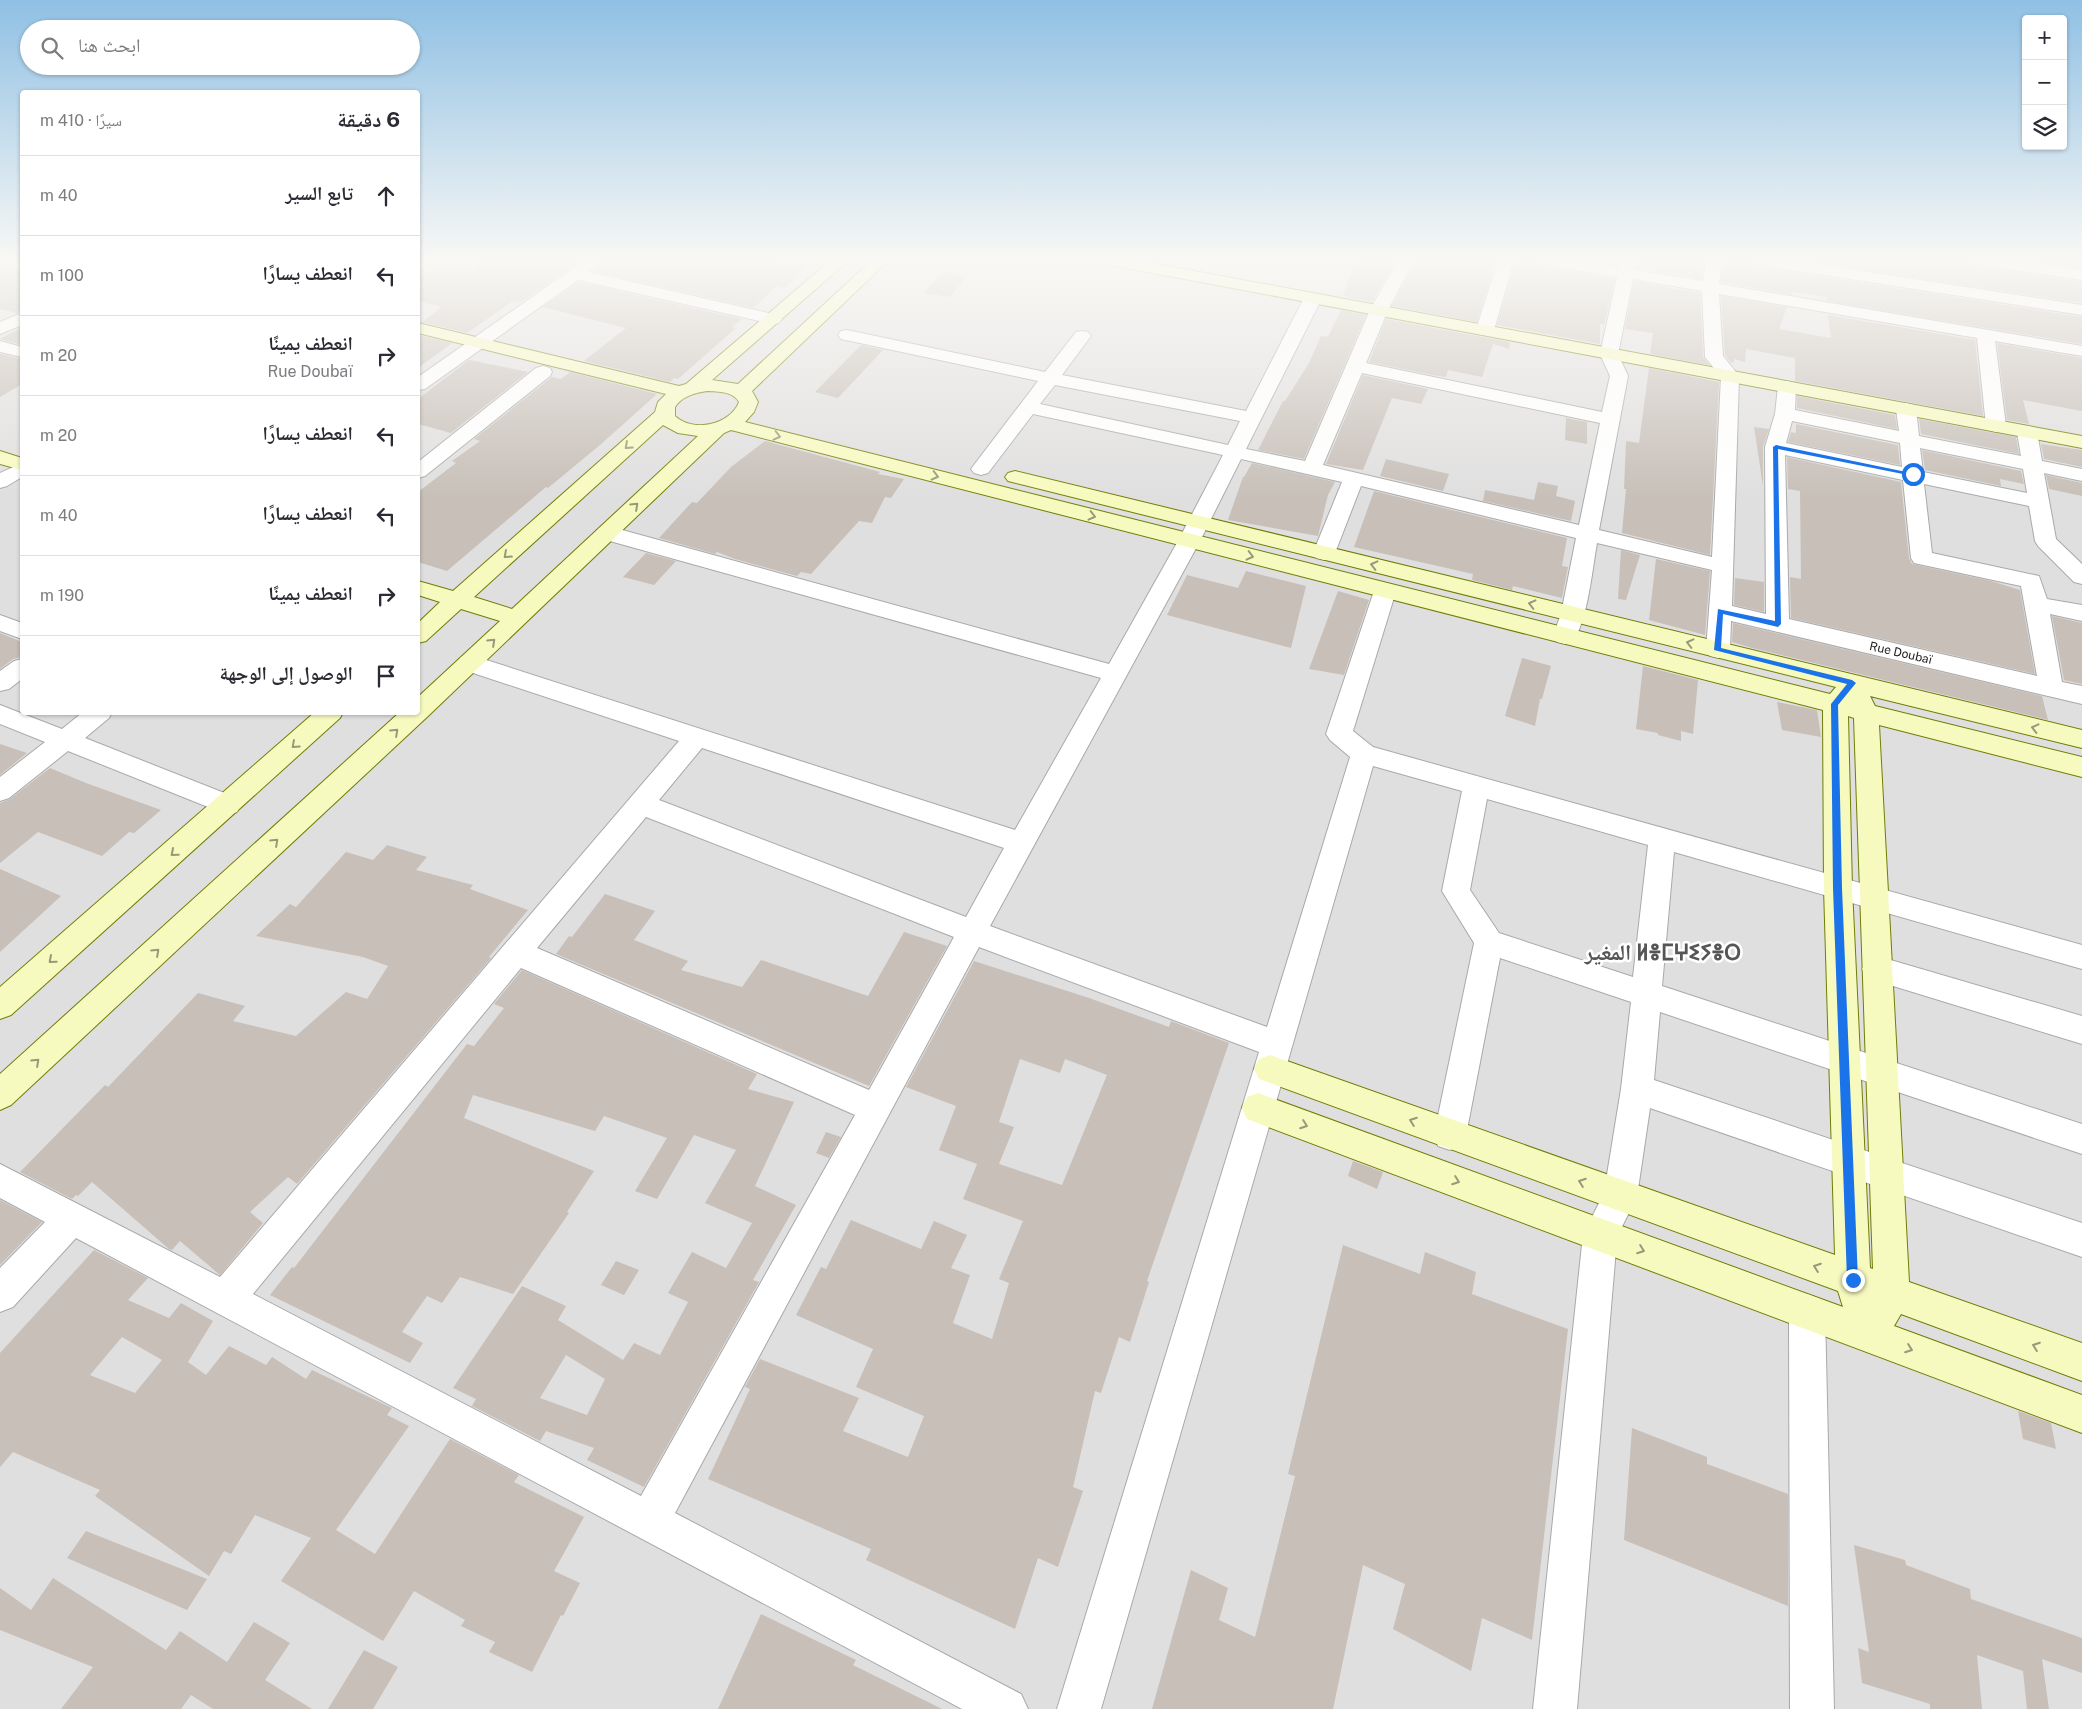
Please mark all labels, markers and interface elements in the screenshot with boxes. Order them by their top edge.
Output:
map controls [2022,15,2067,150]
button: + [2022,15,2067,60]
search box [20,20,420,75]
icon: search [38,34,66,62]
text: ابحث هنا [78,34,141,56]
button: − [2022,60,2067,105]
button: layers [2022,105,2067,150]
text: 6 دقيقة [337,107,400,132]
text: سيرًا · 410 m [40,111,122,130]
text: تابع السير [285,182,353,204]
icon: ahead [372,182,400,210]
text: 40 m [40,186,78,205]
text: انعطف يسارًا [263,262,353,284]
icon: left [372,262,400,290]
text: 100 m [40,266,84,285]
text: انعطف يمينًا [268,332,353,354]
icon: right [372,342,400,370]
text: 20 m [40,346,77,365]
text: Rue Doubaï [268,362,353,381]
text: انعطف يسارًا [263,422,353,444]
icon: left [372,422,400,450]
text: 20 m [40,426,77,445]
one-way arrow [773,431,781,441]
one-way arrow [624,440,633,449]
route start [1902,463,1925,486]
one-way arrow [930,471,938,481]
text: انعطف يسارًا [263,502,353,524]
icon: left [372,502,400,530]
one-way arrow [629,503,638,512]
text: 40 m [40,506,78,525]
one-way arrow [1088,510,1097,521]
one-way arrow [503,549,512,558]
one-way arrow [1245,550,1254,561]
one-way arrow [1371,561,1379,571]
text: انعطف يمينًا [268,582,353,604]
icon: right [372,582,400,610]
text: 190 m [40,586,84,605]
one-way arrow [1528,599,1537,610]
one-way arrow [1685,638,1694,649]
one-way arrow [486,639,495,648]
street label: Rue Doubaï [1868,639,1934,667]
text: الوصول إلى الوجهة [219,662,353,684]
icon: arrive [372,662,400,690]
one-way arrow [2031,723,2039,733]
one-way arrow [389,729,398,738]
one-way arrow [292,739,301,748]
one-way arrow [270,839,279,848]
one-way arrow [170,847,179,856]
district label: المغير ⵍⴻⵎⵖⵉⵢⴻⵔ [1584,939,1741,965]
one-way arrow [150,949,159,958]
one-way arrow [48,955,57,964]
one-way arrow [30,1059,39,1068]
one-way arrow [1409,1117,1418,1127]
one-way arrow [1299,1119,1308,1129]
one-way arrow [1452,1175,1460,1185]
one-way arrow [1578,1178,1587,1188]
one-way arrow [1637,1244,1645,1254]
one-way arrow [1814,1263,1822,1273]
route end [1842,1269,1865,1292]
one-way arrow [2032,1342,2041,1352]
one-way arrow [1904,1343,1912,1353]

